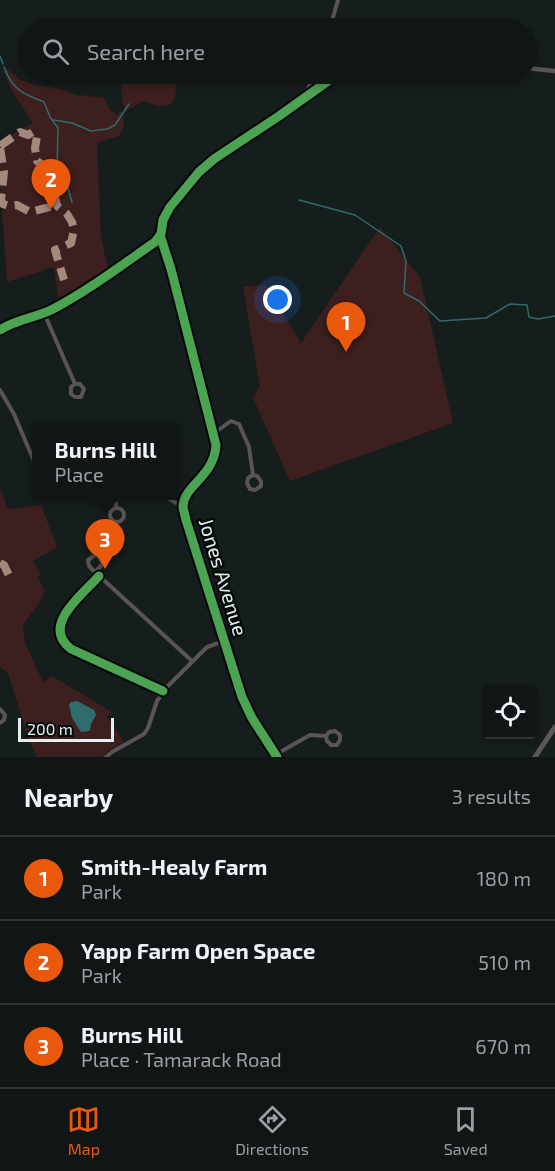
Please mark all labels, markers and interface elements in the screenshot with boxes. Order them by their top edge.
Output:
search box [18,18,537,84]
icon: search [39,35,72,68]
text: Search here [87,38,205,64]
pin: 2 [32,160,70,209]
your location [263,285,292,314]
pin: 1 [326,302,366,352]
popup [32,422,179,500]
text: Burns Hill [55,436,156,462]
text: Place [55,462,104,486]
street label: Jones Avenue [195,515,253,638]
pin: 3 [86,520,124,569]
map controls [483,685,537,739]
button: locate [483,685,537,739]
scale bar [18,715,114,742]
text: 200 m [27,719,73,738]
text: Nearby [24,781,113,812]
text: 3 results [452,784,531,808]
text: Smith-Healy Farm [81,853,267,879]
text: 1 [39,866,48,890]
text: 180 m [477,866,531,890]
text: Park [81,879,122,903]
text: Yapp Farm Open Space [81,937,315,963]
text: 2 [38,950,49,974]
text: 510 m [478,950,531,974]
text: Park [81,963,122,987]
text: Burns Hill [81,1021,183,1047]
text: 3 [38,1034,49,1058]
text: 670 m [475,1034,531,1058]
text: Place · Tamarack Road [81,1047,282,1071]
tab: Map [67,1103,100,1158]
tab: Directions [235,1103,309,1158]
tab: Saved [444,1103,488,1158]

